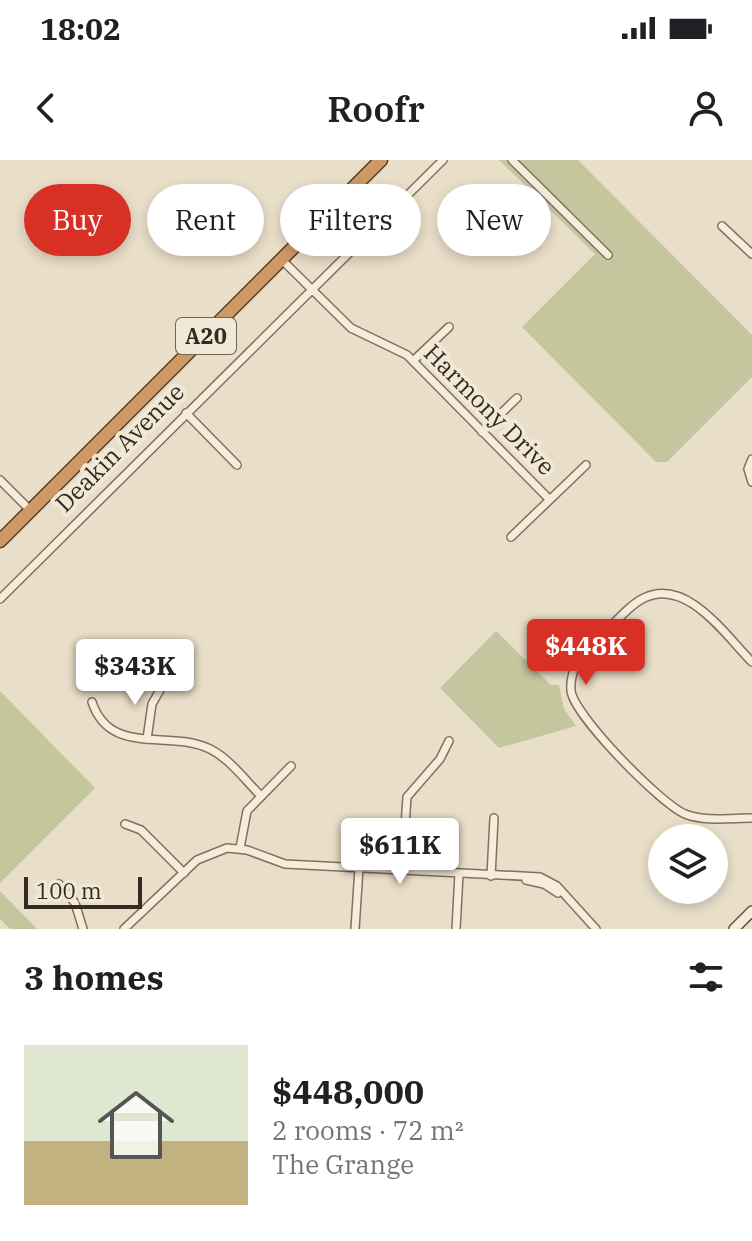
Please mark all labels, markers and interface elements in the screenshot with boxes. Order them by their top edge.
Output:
text: 18:02 [40,9,121,48]
text: Roofr [327,85,425,132]
icon: back [24,86,68,130]
icon: person [684,86,728,130]
chip: Buy [24,184,131,256]
chip: Rent [147,184,264,256]
chip: Filters [280,184,421,256]
chip: New [437,184,551,256]
road number: A20 [176,318,236,354]
street label: Harmony Drive [417,337,562,482]
street label: Deakin Avenue [48,376,191,519]
pin: $448K [530,619,642,687]
text: $448K [545,628,627,662]
pin: $343K [79,639,191,707]
text: $343K [94,648,176,682]
pin: $611K [344,818,456,886]
map controls [648,824,728,904]
button: layers [648,824,728,904]
text: $611K [359,827,441,861]
scale bar [24,873,142,909]
text: 100 m [36,876,102,905]
text: 3 homes [24,955,164,999]
icon: filters [684,955,728,999]
text: $448,000 [272,1069,424,1113]
icon: home [88,1077,184,1173]
text: 2 rooms · 72 m² [272,1113,464,1147]
text: The Grange [272,1147,414,1181]

